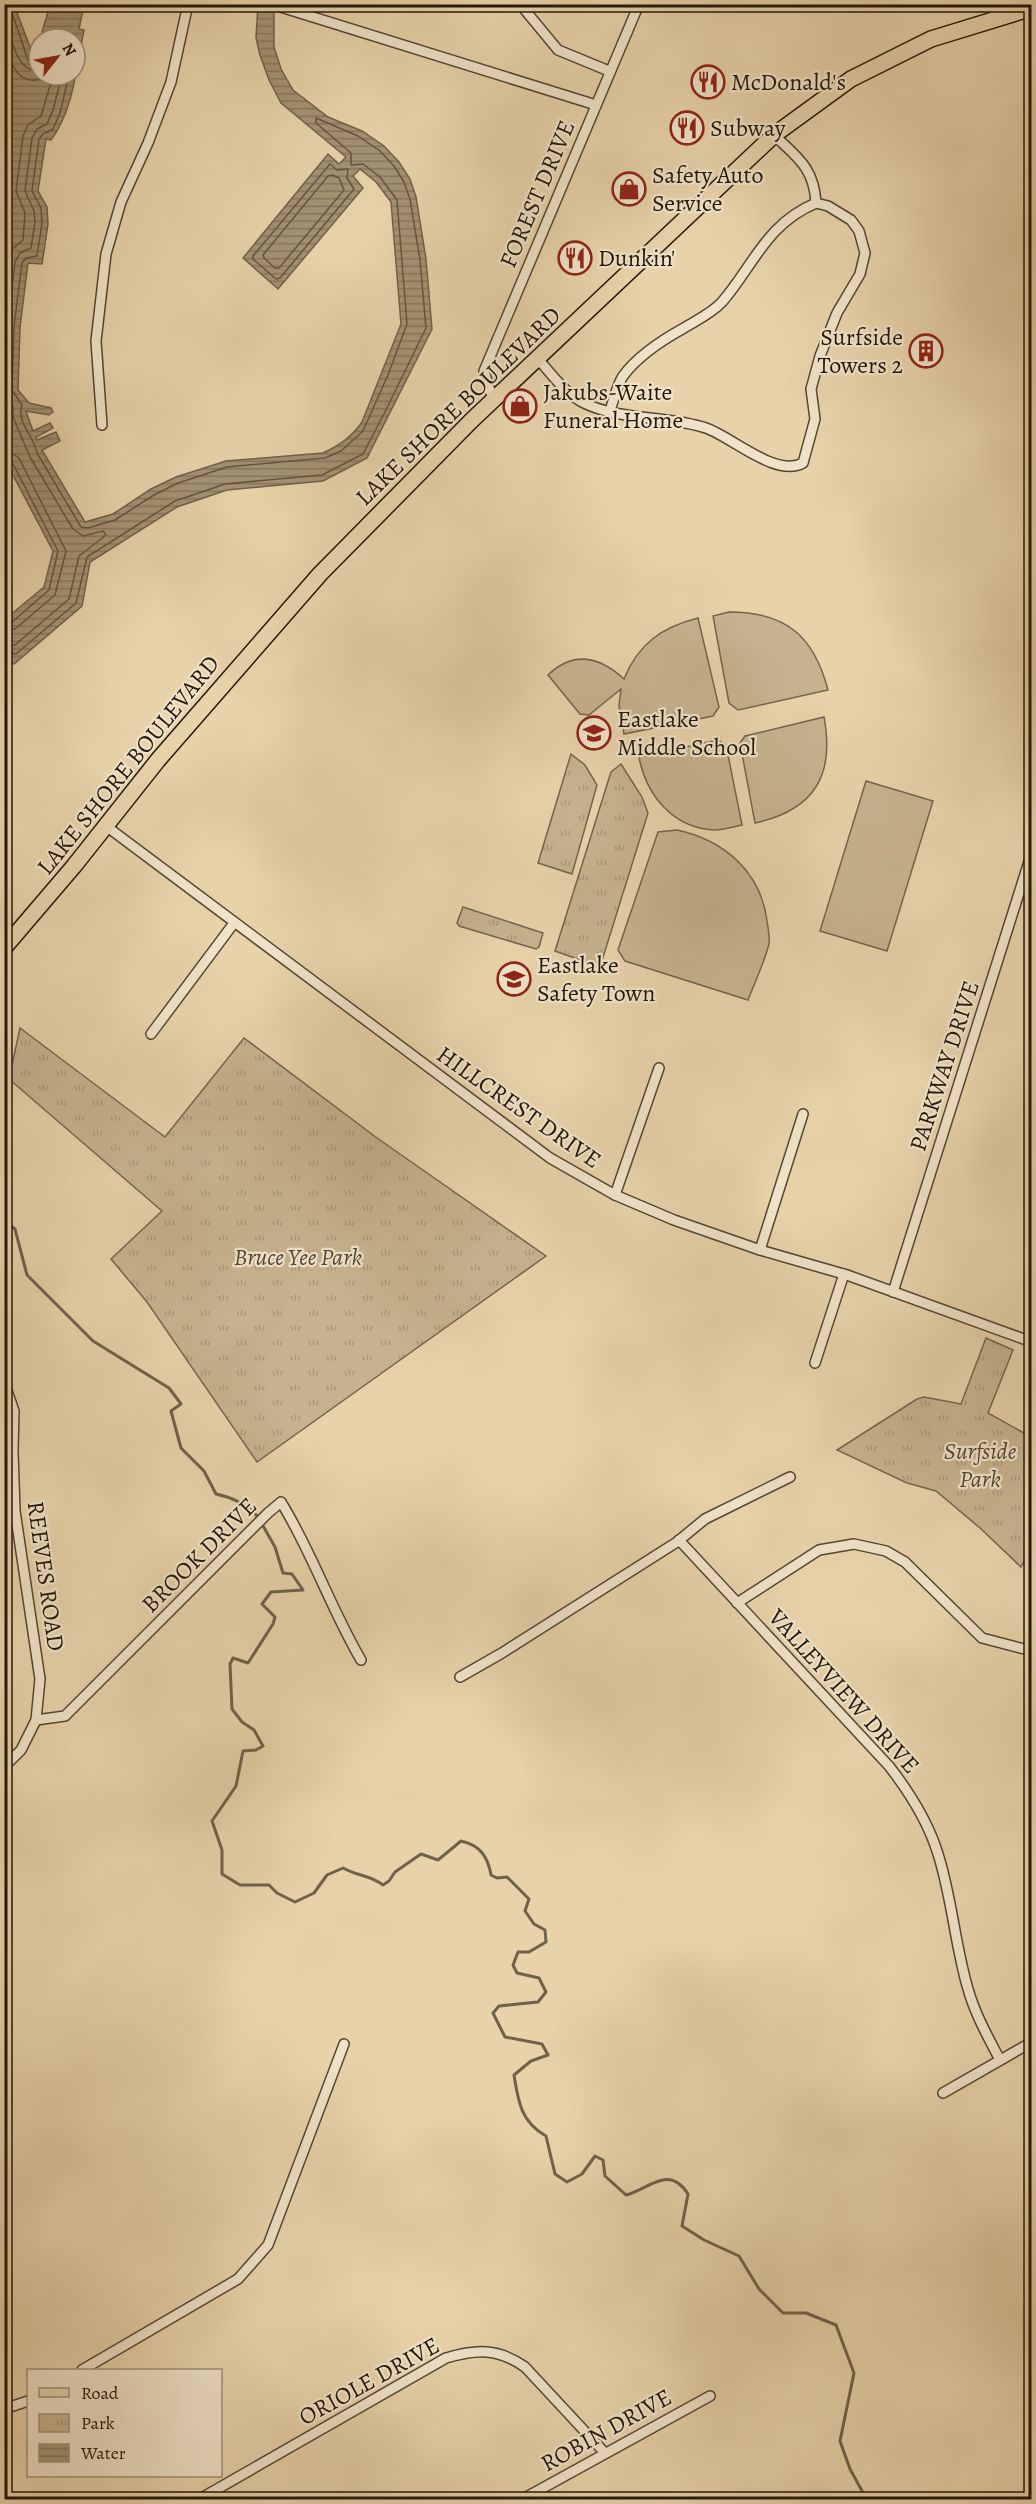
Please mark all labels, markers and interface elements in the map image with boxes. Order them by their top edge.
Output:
north arrow [27,27,87,87]
text: N [57,39,82,61]
restaurant icon: McDonald's [690,64,726,100]
place label: McDonald's [731,66,846,98]
restaurant icon: Subway [669,110,705,146]
place label: Subway [710,112,786,144]
street label: FOREST DRIVE [492,115,582,273]
place label: Safety Auto Service [652,159,763,219]
shop icon: Safety Auto Service [611,171,647,207]
restaurant icon: Dunkin' [557,240,593,276]
place label: Dunkin' [598,242,675,274]
street label: LAKE SHORE BOULEVARD [348,299,568,513]
place label: Surfside Towers 2 [817,321,903,381]
building icon: Surfside Towers 2 [908,333,944,369]
place label: Jakubs-Waite Funeral Home [543,376,683,436]
shop icon: Jakubs-Waite Funeral Home [502,388,538,424]
street label: LAKE SHORE BOULEVARD [29,648,227,882]
place label: Eastlake Middle School [617,703,756,763]
school or university icon: Eastlake Middle School [576,715,612,751]
place label: Eastlake Safety Town [537,949,655,1009]
school or university icon: Eastlake Safety Town [496,961,532,997]
street label: PARKWAY DRIVE [901,977,987,1155]
street label: HILLCREST DRIVE [430,1038,608,1176]
park label: Bruce Yee Park [234,1241,362,1273]
park label: Surfside Park [944,1435,1017,1495]
street label: BROOK DRIVE [134,1490,264,1620]
street label: REEVES ROAD [20,1499,72,1653]
street label: VALLEYVIEW DRIVE [761,1601,927,1780]
street label: ORIOLE DRIVE [293,2329,445,2433]
legend [27,2369,222,2477]
text: Road [81,2381,119,2405]
street label: ROBIN DRIVE [535,2381,677,2479]
text: Park [81,2411,115,2435]
text: Water [80,2441,126,2465]

